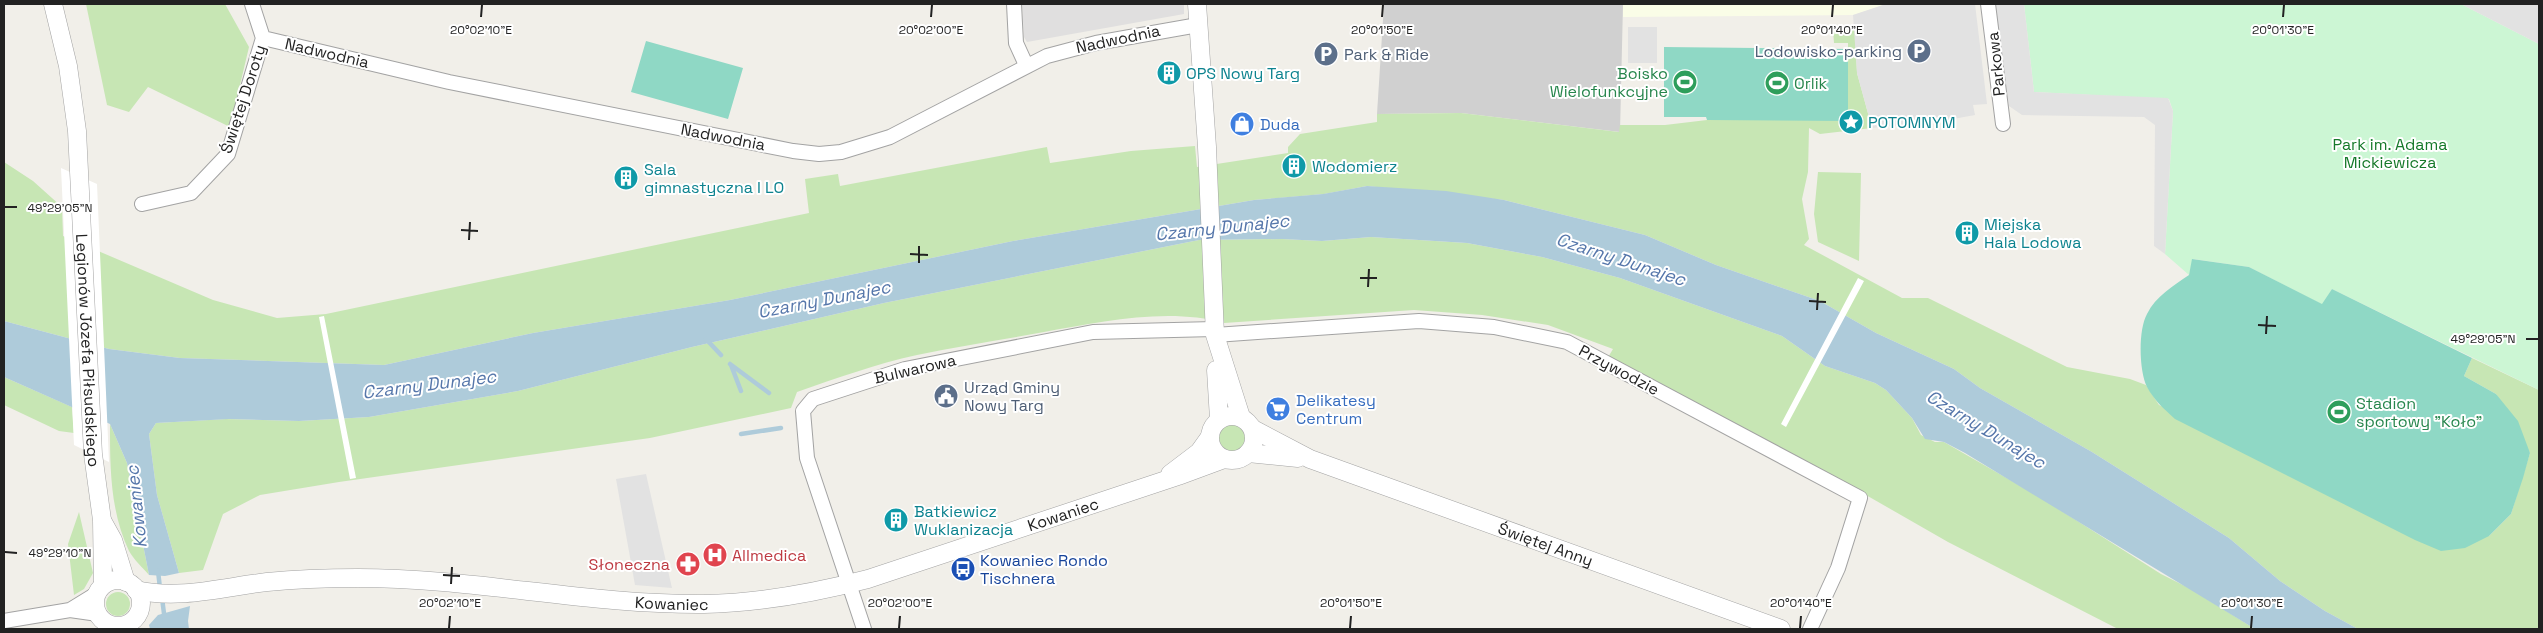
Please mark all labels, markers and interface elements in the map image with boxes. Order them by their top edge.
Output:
street label: Nadwodnia [1074,20,1162,58]
text: 20°02'10"E [450,22,512,38]
text: 20°02'00"E [899,22,964,38]
text: 20°01'50"E [1351,22,1413,38]
text: 20°01'40"E [1801,22,1863,38]
text: 20°01'30"E [2252,22,2314,38]
street label: Parkowa [1982,31,2010,97]
street label: Nadwodnia [283,33,371,73]
parking icon: Lodowisko-parking [1906,38,1932,64]
parking icon: Park & Ride [1313,41,1339,67]
place label: Lodowisko-parking [1755,41,1902,62]
street label: Świętej Doroty [216,42,270,156]
place label: Park & Ride [1344,44,1429,65]
building icon: OPS Nowy Targ [1156,60,1182,86]
place label: OPS Nowy Targ [1186,63,1300,84]
place label: Boisko Wielofunkcyjne [1550,63,1668,102]
sports icon: Boisko Wielofunkcyjne [1672,69,1698,95]
sports icon: Orlik [1764,70,1790,96]
place label: Orlik [1794,73,1828,94]
place icon: POTOMNYM [1838,109,1864,135]
shop icon: Duda [1229,111,1255,137]
place label: POTOMNYM [1868,112,1956,133]
place label: Duda [1260,114,1300,135]
street label: Nadwodnia [679,119,767,155]
park label: Park im. Adama Mickiewicza [2332,134,2448,173]
building icon: Wodomierz [1281,153,1307,179]
place label: Wodomierz [1312,156,1397,177]
place label: Sala gimnastyczna I LO [644,159,784,198]
building icon: Sala gimnastyczna I LO [613,165,639,191]
text: 49°29'05"N [28,200,92,216]
water label: Czarny Dunajec [1154,208,1291,245]
place label: Miejska Hala Lodowa [1984,214,2081,253]
building icon: Miejska Hala Lodowa [1954,220,1980,246]
water label: Czarny Dunajec [1553,227,1690,291]
street label: Legionów Józefa Piłsudskiego [72,233,105,468]
water label: Czarny Dunajec [756,275,894,323]
text: 49°29'05"N [2451,331,2515,347]
street label: Przywodzie [1575,340,1663,400]
street label: Bulwarowa [872,349,958,389]
water label: Czarny Dunajec [361,364,498,404]
place label: Urząd Gminy Nowy Targ [964,377,1060,416]
public building icon: Urząd Gminy Nowy Targ [933,383,959,409]
water label: Czarny Dunajec [1922,384,2051,474]
place label: Delikatesy Centrum [1296,390,1376,429]
place label: Stadion sportowy "Koło" [2356,393,2482,432]
supermarket icon: Delikatesy Centrum [1265,396,1291,422]
sports icon: Stadion sportowy "Koło" [2326,399,2352,425]
water label: Kowaniec [120,463,152,549]
street label: Kowaniec [1025,493,1101,536]
place label: Batkiewicz Wuklanizacja [914,501,1013,540]
building icon: Batkiewicz Wuklanizacja [883,507,909,533]
street label: Świętej Anny [1495,517,1596,571]
hospital icon: Allmedica [702,542,728,568]
text: 49°29'10"N [29,545,91,561]
place label: Allmedica [732,545,806,566]
place label: Kowaniec Rondo Tischnera [980,550,1108,589]
pharmacy icon: Słoneczna [675,551,701,577]
place label: Słoneczna [588,554,670,575]
bus stop icon: Kowaniec Rondo Tischnera [950,556,976,582]
street label: Kowaniec [634,591,709,615]
text: 20°02'10"E [419,595,481,611]
text: 20°02'00"E [868,595,933,611]
text: 20°01'50"E [1320,595,1382,611]
text: 20°01'40"E [1770,595,1832,611]
text: 20°01'30"E [2221,595,2283,611]

